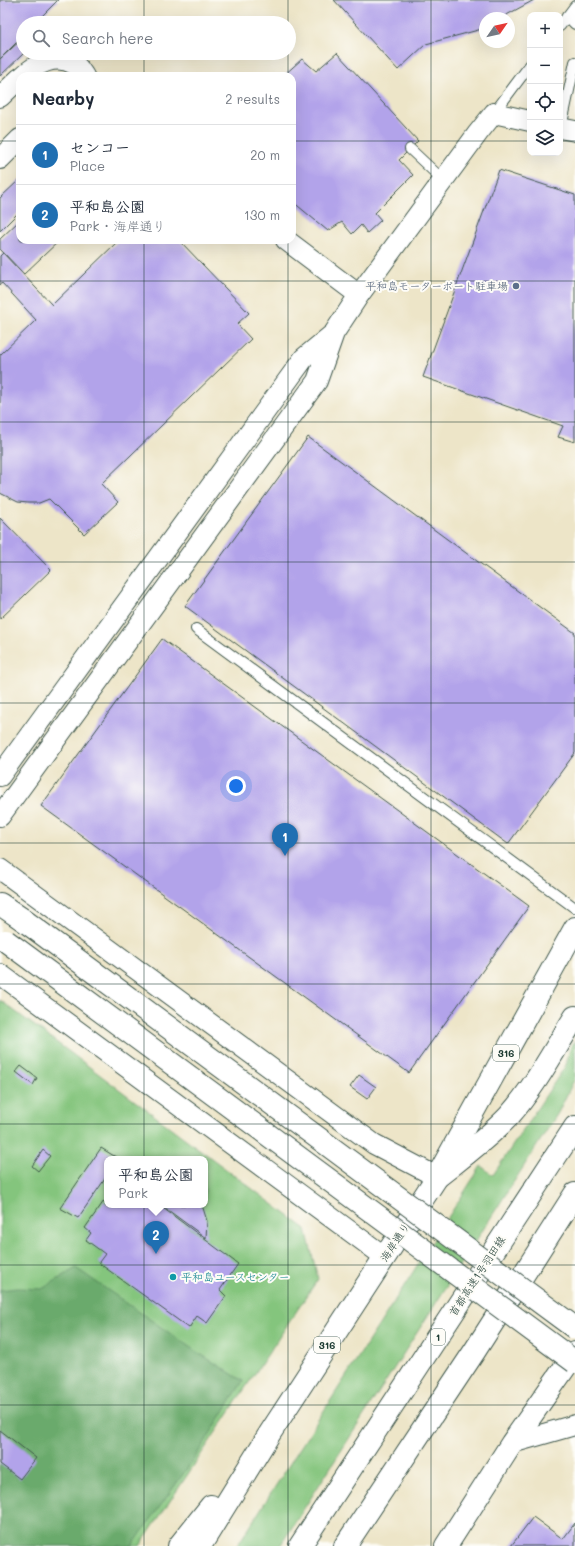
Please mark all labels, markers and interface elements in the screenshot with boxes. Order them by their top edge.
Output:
north arrow [479,12,515,48]
map controls [527,12,563,156]
button: + [527,12,563,48]
search box [16,16,296,60]
icon: search [30,27,52,49]
text: Search here [62,28,153,48]
button: − [527,48,563,84]
button: locate [527,84,563,120]
text: Nearby [32,87,94,109]
text: 2 results [225,90,280,107]
button: layers [527,120,563,156]
text: センコー [70,137,130,157]
text: 1 [42,146,48,163]
text: 20 m [250,146,280,163]
text: Place [70,157,105,174]
text: 平和島公園 [70,196,145,216]
text: 2 [41,206,49,223]
text: 130 m [244,206,280,223]
text: Park · 海岸通り [70,217,165,234]
place label: 平和島モーターボート駐車場 [365,278,508,293]
marker: 平和島モーターボート駐車場 [511,281,521,291]
your location [226,776,246,796]
pin: 1 [272,823,298,856]
road number: 316 [493,1045,519,1061]
popup [104,1156,208,1208]
text: 平和島公園 [118,1164,194,1184]
text: Park [118,1184,148,1201]
street label: 海岸通り [376,1219,413,1264]
pin: 2 [143,1221,169,1254]
street label: 首都高速1号羽田線 [445,1233,508,1319]
place label: 平和島ユースセンター [181,1269,289,1284]
marker: 平和島ユースセンター [168,1272,178,1282]
road number: 1 [431,1329,445,1345]
road number: 316 [314,1337,340,1353]

